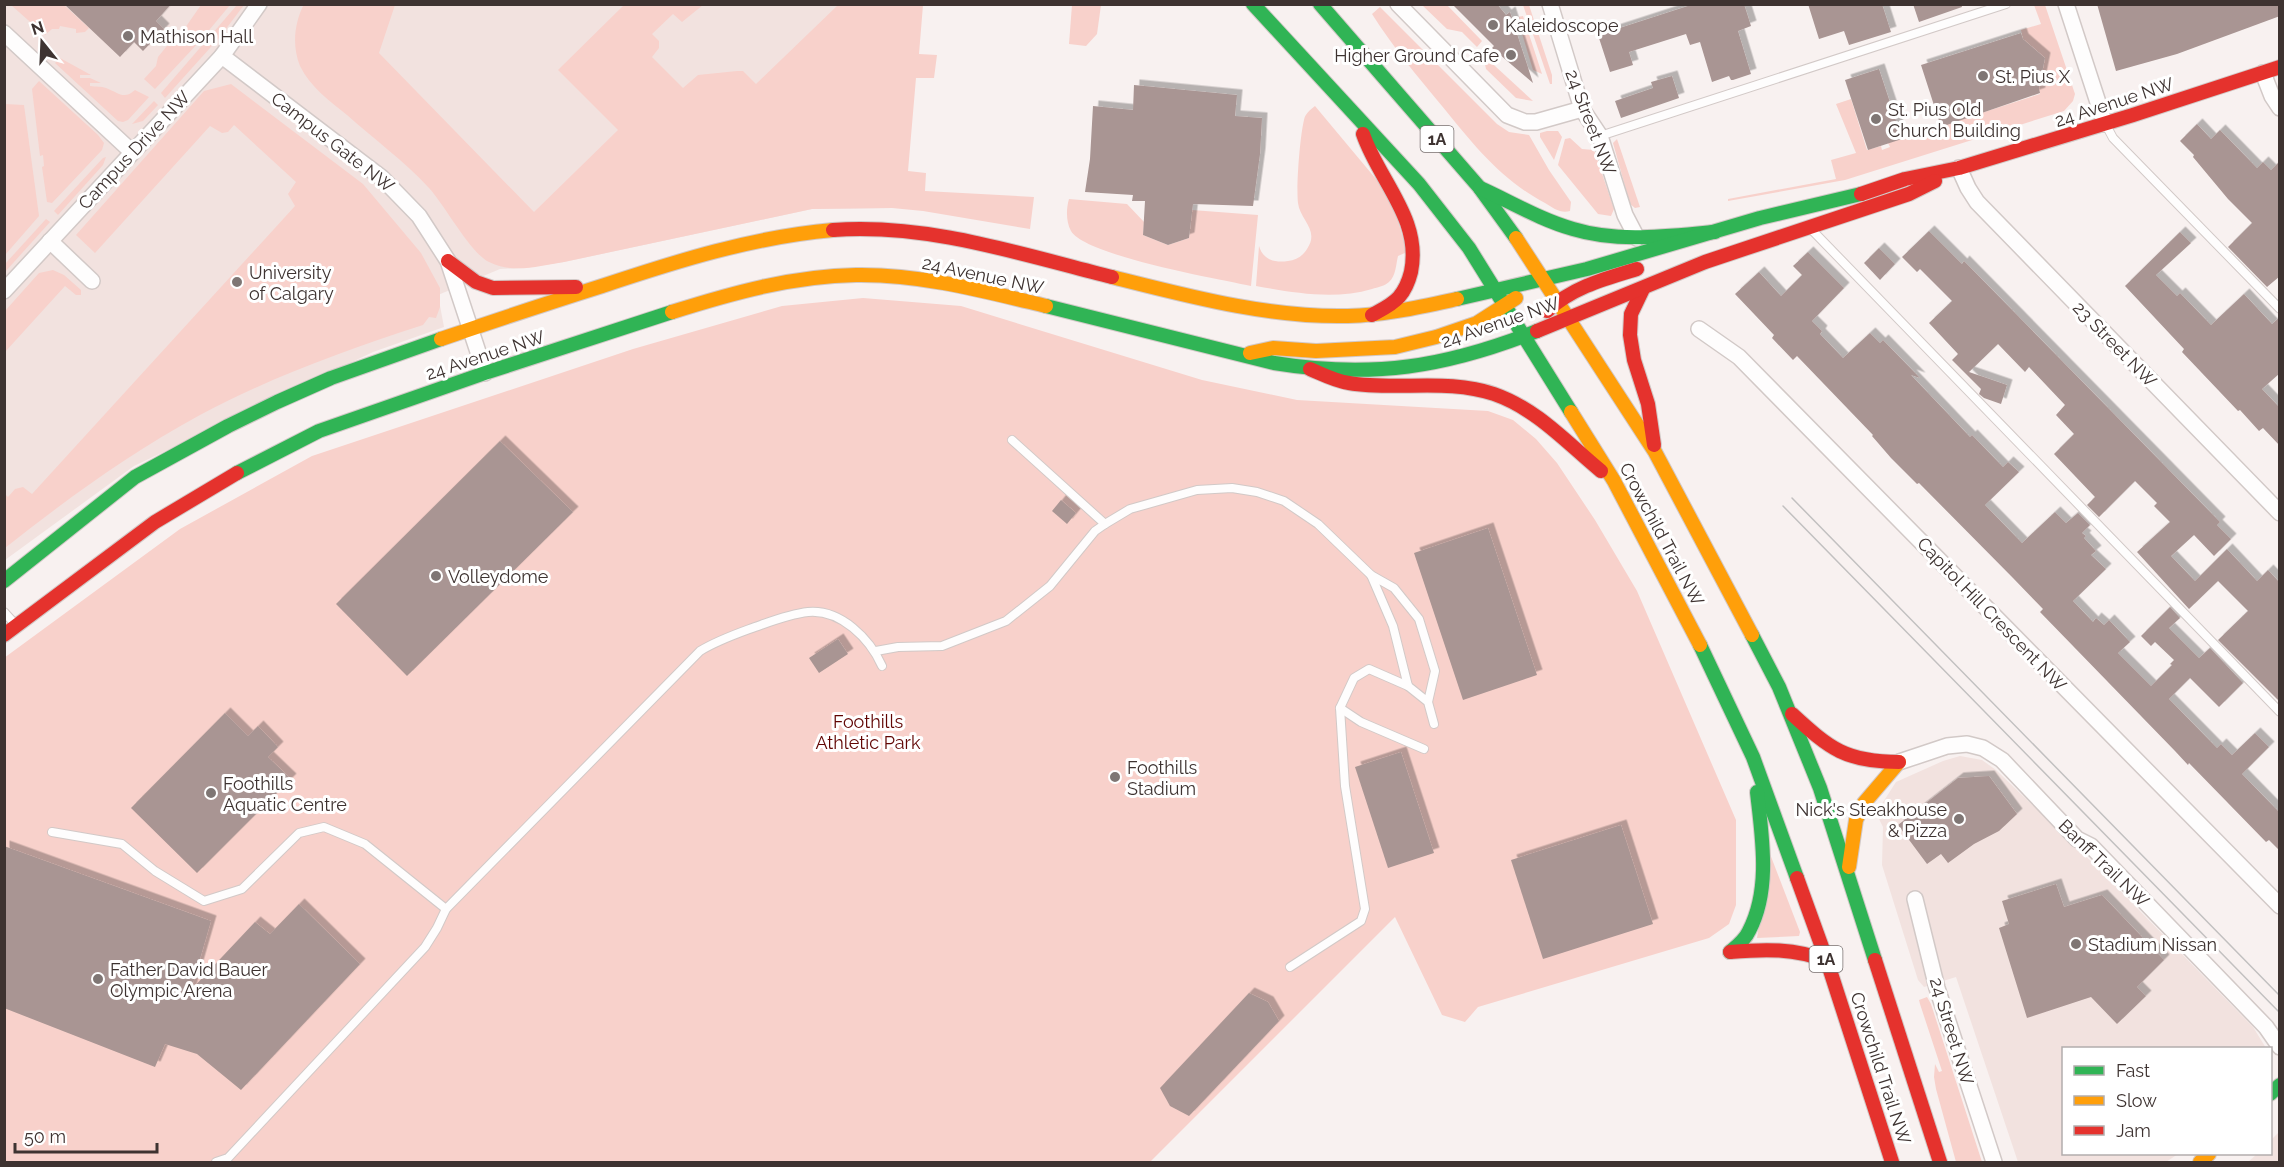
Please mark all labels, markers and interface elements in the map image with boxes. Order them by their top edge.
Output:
north arrow [12,12,72,72]
place label: Kaleidoscope [1505,15,1619,36]
text: N [29,17,46,39]
marker: Kaleidoscope [1486,18,1500,32]
place label: Mathison Hall [140,26,253,47]
marker: Mathison Hall [121,29,135,43]
place label: Higher Ground Cafe [1334,45,1499,66]
marker: Higher Ground Cafe [1504,48,1518,62]
street label: 24 Street NW [1561,66,1621,178]
place label: St. Pius X [1995,66,2071,87]
marker: St. Pius X [1976,69,1990,83]
street label: 24 Avenue NW [2052,73,2176,131]
street label: Campus Drive NW [74,86,194,213]
street label: Campus Gate NW [267,87,399,197]
place label: St. Pius Old Church Building [1888,99,2021,141]
marker: St. Pius Old Church Building [1869,112,1883,126]
road number: 1A [1420,126,1454,152]
street label: 24 Avenue NW [920,252,1046,298]
place label: University of Calgary [249,262,334,304]
marker: University of Calgary [230,275,244,289]
street label: 24 Avenue NW [1438,292,1562,352]
street label: 23 Street NW [2069,297,2161,391]
street label: 24 Avenue NW [423,326,547,384]
street label: Crowchild Trail NW [1616,459,1709,609]
street label: Capitol Hill Crescent NW [1913,533,2071,695]
place label: Volleydome [448,566,549,587]
marker: Volleydome [429,569,443,583]
park label: Foothills Athletic Park [816,711,921,753]
place label: Foothills Stadium [1127,757,1198,799]
marker: Foothills Stadium [1108,770,1122,784]
place label: Foothills Aquatic Centre [223,773,347,815]
marker: Foothills Aquatic Centre [204,786,218,800]
place label: Nick's Steakhouse & Pizza [1795,799,1947,841]
marker: Nick's Steakhouse & Pizza [1952,812,1966,826]
street label: Banff Trail NW [2054,815,2154,911]
place label: Stadium Nissan [2088,934,2217,955]
marker: Stadium Nissan [2069,937,2083,951]
road number: 1A [1810,946,1842,972]
place label: Father David Bauer Olympic Arena [110,959,268,1001]
marker: Father David Bauer Olympic Arena [91,972,105,986]
street label: 24 Street NW [1926,975,1978,1087]
street label: Crowchild Trail NW [1847,989,1916,1147]
legend [2062,1047,2272,1155]
text: Fast [2116,1060,2150,1081]
text: Slow [2116,1090,2157,1111]
scale bar [15,1116,158,1154]
text: Jam [2116,1120,2151,1141]
text: 50 m [24,1126,66,1147]

